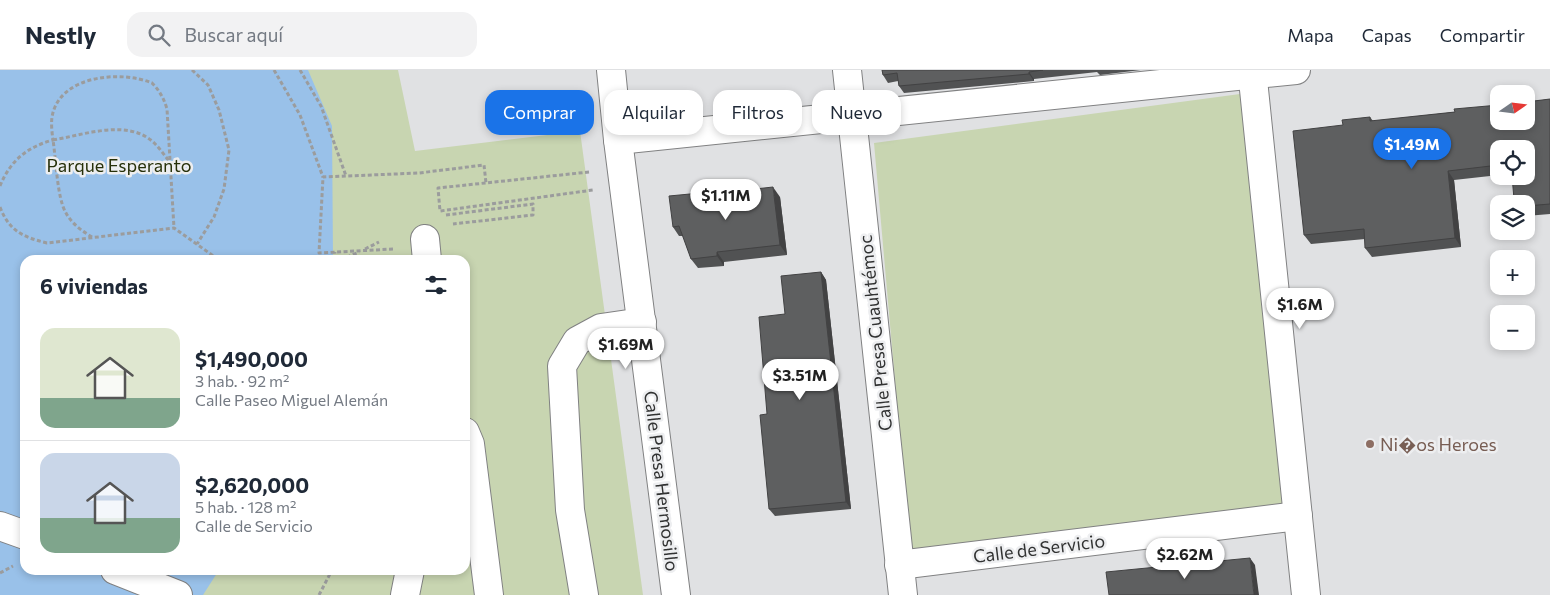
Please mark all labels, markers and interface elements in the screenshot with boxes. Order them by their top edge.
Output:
search box [127,12,477,57]
text: Nestly [25,20,97,49]
icon: search [145,21,173,49]
text: Buscar aquí [185,23,283,46]
text: Mapa [1287,24,1334,46]
text: Capas [1362,24,1412,46]
text: Compartir [1440,24,1525,46]
north arrow [1490,85,1535,130]
map controls [1490,85,1535,350]
chip: Comprar [485,90,594,135]
chip: Alquilar [604,90,703,135]
chip: Filtros [713,90,802,135]
chip: Nuevo [812,90,901,135]
pin: $1.49M [1371,128,1453,170]
text: $1.49M [1384,134,1440,153]
button: locate [1490,140,1535,185]
park label: Parque Esperanto [47,154,191,176]
pin: $1.11M [685,178,767,221]
text: $1.11M [701,185,751,204]
button: layers [1490,195,1535,240]
street label: Calle Presa Cuauhtémoc [854,234,896,432]
button: + [1490,250,1535,295]
icon: filters [422,271,450,299]
text: 6 viviendas [40,273,148,298]
pin: $1.6M [1265,288,1335,330]
text: $1.6M [1277,294,1323,313]
button: − [1490,305,1535,350]
pin: $1.69M [585,328,667,370]
text: $1.69M [598,334,654,353]
text: $1,490,000 [195,346,308,371]
icon: home [80,348,140,408]
pin: $3.51M [759,358,841,401]
text: $3.51M [773,365,827,384]
text: 3 hab. · 92 m² [195,371,289,390]
street label: Calle Presa Hermosillo [640,389,684,573]
text: Calle Paseo Miguel Alemán [195,390,388,409]
place label: Ni�os Heroes [1380,433,1497,455]
marker: Ni�os Heroes [1364,438,1376,450]
text: $2,620,000 [195,472,309,497]
icon: home [80,473,140,533]
text: 5 hab. · 128 m² [195,497,296,516]
text: Calle de Servicio [195,516,313,535]
street label: Calle de Servicio [972,529,1106,567]
pin: $2.62M [1144,538,1226,580]
text: $2.62M [1157,544,1213,563]

